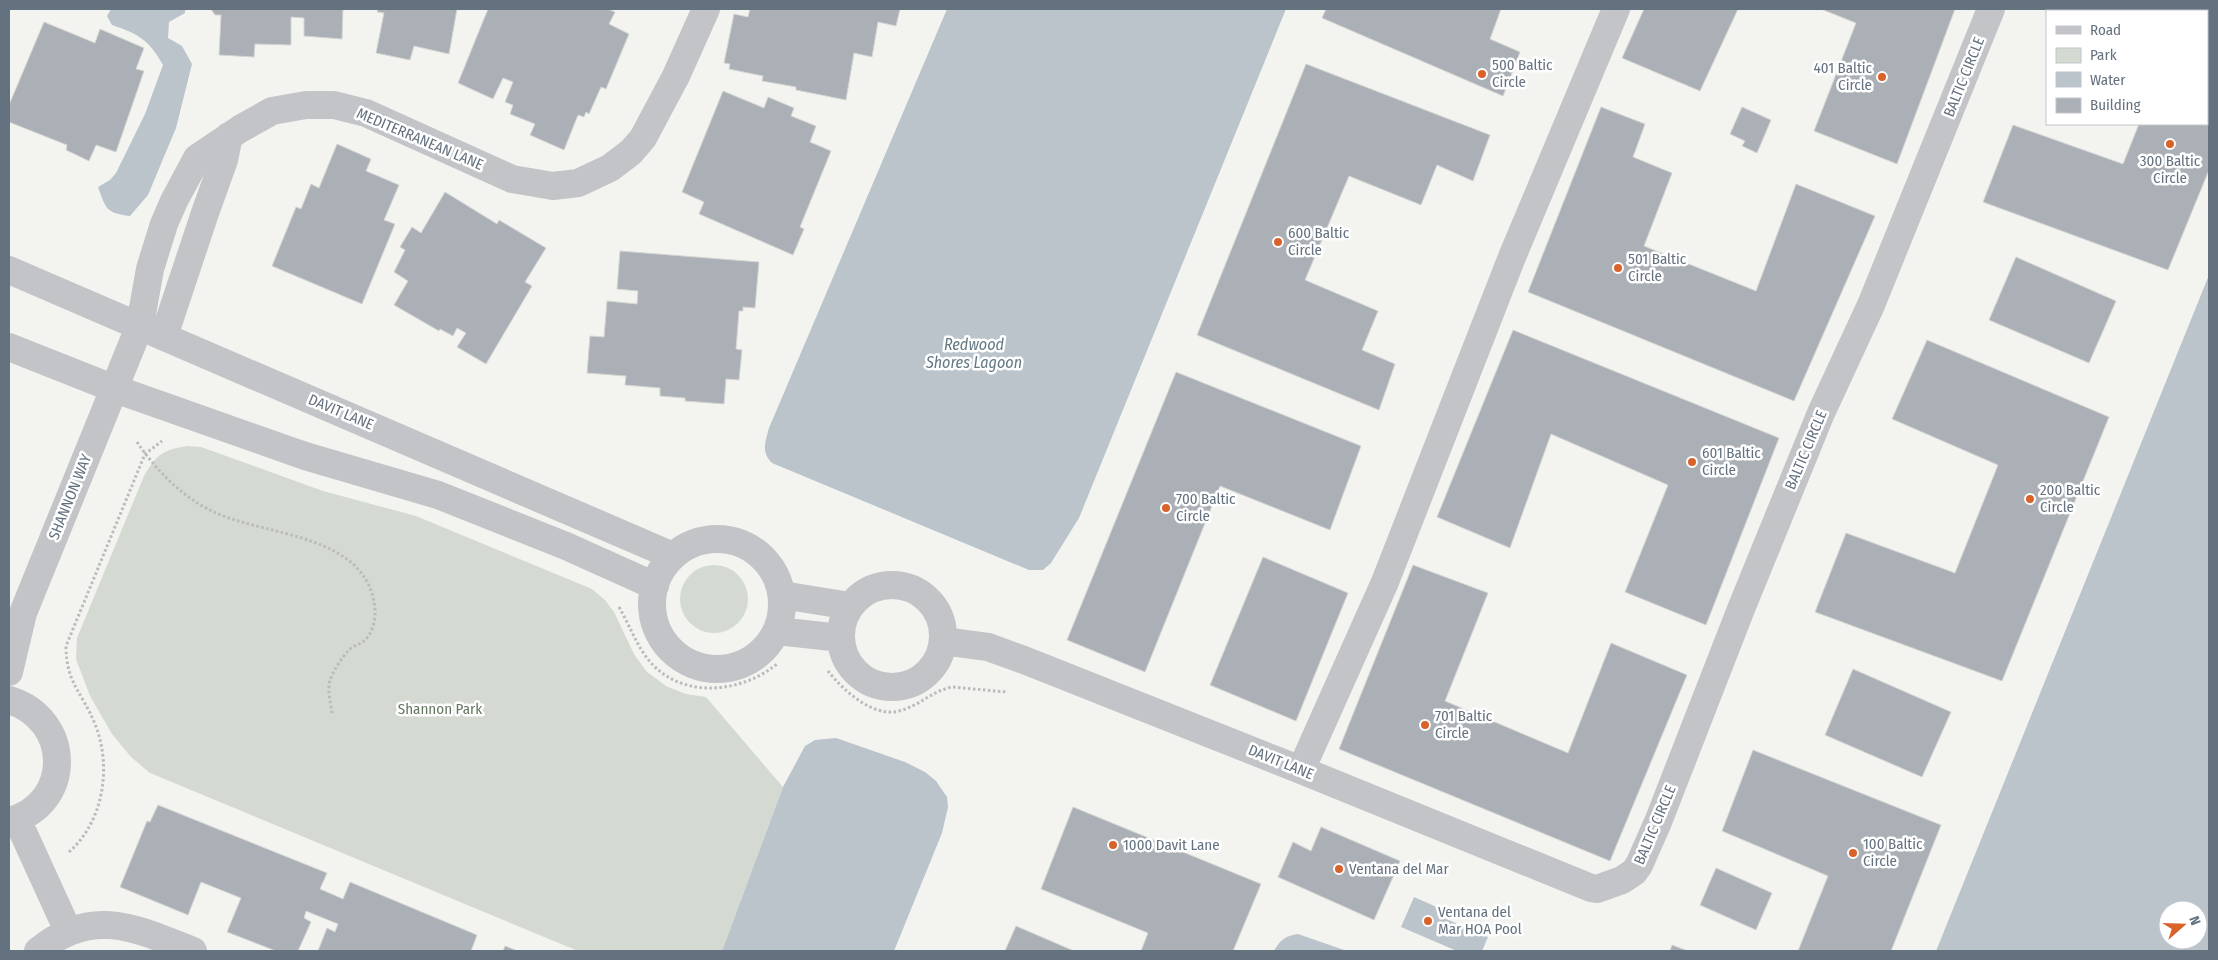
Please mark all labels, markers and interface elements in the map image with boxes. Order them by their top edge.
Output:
legend [2046,10,2208,125]
text: Road [2090,21,2121,39]
street label: BALTIC CIRCLE [1940,35,1988,119]
text: Park [2090,46,2117,64]
place label: 500 Baltic Circle [1492,56,1553,91]
place label: 401 Baltic Circle [1813,59,1873,94]
marker: 500 Baltic Circle [1476,68,1488,80]
marker: 401 Baltic Circle [1876,71,1888,83]
text: Water [2090,71,2126,89]
text: Building [2090,96,2141,114]
street label: MEDITERRANEAN LANE [354,104,486,174]
marker: 300 Baltic Circle [2164,138,2176,150]
place label: 300 Baltic Circle [2140,152,2201,187]
place label: 600 Baltic Circle [1288,224,1350,259]
marker: 600 Baltic Circle [1272,236,1284,248]
place label: 501 Baltic Circle [1628,250,1687,285]
marker: 501 Baltic Circle [1612,262,1624,274]
water label: Redwood Shores Lagoon [925,335,1022,372]
street label: DAVIT LANE [306,390,376,434]
street label: BALTIC CIRCLE [1781,408,1831,492]
place label: 601 Baltic Circle [1702,444,1761,479]
street label: SHANNON WAY [45,451,96,542]
marker: 601 Baltic Circle [1686,456,1698,468]
place label: 200 Baltic Circle [2040,481,2101,516]
place label: 700 Baltic Circle [1176,490,1236,525]
marker: 200 Baltic Circle [2024,493,2036,505]
marker: 700 Baltic Circle [1160,502,1172,514]
park label: Shannon Park [398,700,482,718]
place label: 701 Baltic Circle [1435,707,1493,742]
marker: 701 Baltic Circle [1419,719,1431,731]
street label: DAVIT LANE [1246,741,1316,783]
street label: BALTIC CIRCLE [1630,783,1680,867]
place label: 100 Baltic Circle [1863,835,1923,870]
place label: 1000 Davit Lane [1123,836,1220,854]
marker: 1000 Davit Lane [1107,839,1119,851]
marker: 100 Baltic Circle [1847,847,1859,859]
place label: Ventana del Mar [1349,860,1449,878]
marker: Ventana del Mar [1333,863,1345,875]
north arrow [2158,900,2208,950]
place label: Ventana del Mar HOA Pool [1438,903,1522,938]
text: N [2185,914,2204,928]
marker: Ventana del Mar HOA Pool [1422,915,1434,927]

